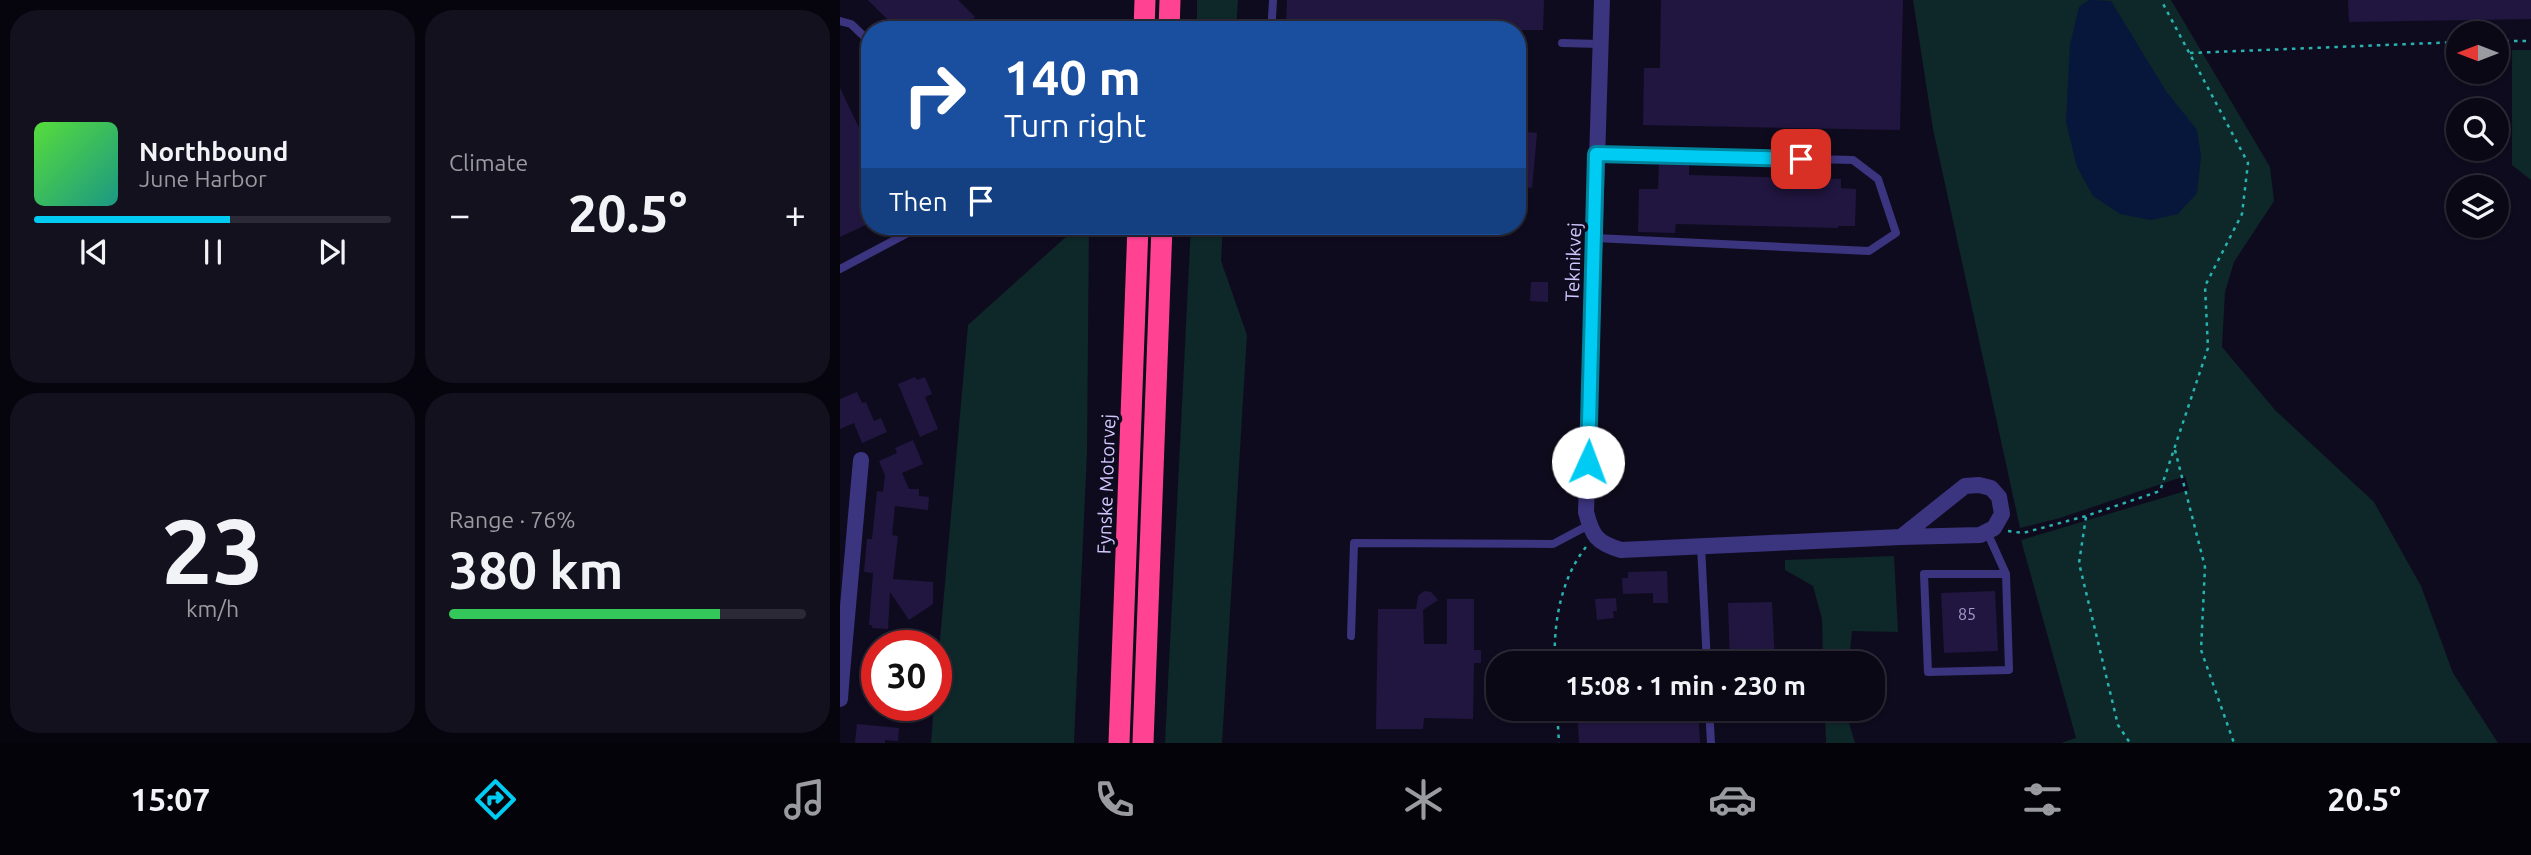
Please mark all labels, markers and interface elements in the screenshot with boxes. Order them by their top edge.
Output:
north arrow [2446,21,2510,84]
map controls [2446,21,2509,238]
icon: right [889,49,980,140]
text: 140 m [1004,49,1141,104]
button: search [2446,98,2509,161]
text: Turn right [1004,107,1146,143]
pin [1771,129,1831,189]
text: Northbound [139,137,288,166]
icon: arrive [1782,140,1820,178]
text: Climate [449,150,528,175]
text: June Harbor [139,166,267,191]
button: layers [2446,175,2509,238]
icon: arrive [962,182,1000,220]
text: 20.5° [568,184,687,242]
text: Then [889,187,948,216]
text: − [449,193,470,235]
text: + [785,193,806,235]
street label: Teknikvej [1561,222,1585,302]
icon: previous [75,233,113,271]
icon: pause [194,233,232,271]
icon: next [313,233,351,271]
street label: Fynske Motorvej [1093,413,1119,555]
position arrow [1551,425,1625,499]
text: 23 [161,499,264,601]
text: Range · 76% [449,507,576,532]
text: 380 km [449,541,623,599]
text: km/h [186,596,239,621]
house number: 85 [1958,605,1976,623]
speed limit sign: 30 [861,630,952,721]
text: 15:08 · 1 min · 230 m [1565,671,1806,700]
icon: directions [471,775,520,824]
icon: music [780,775,829,824]
icon: phone [1090,775,1139,824]
icon: climate [1399,775,1448,824]
icon: car [1708,775,1757,824]
icon: filters [2018,775,2067,824]
text: 15:07 [130,781,210,817]
text: 20.5° [2327,781,2401,817]

